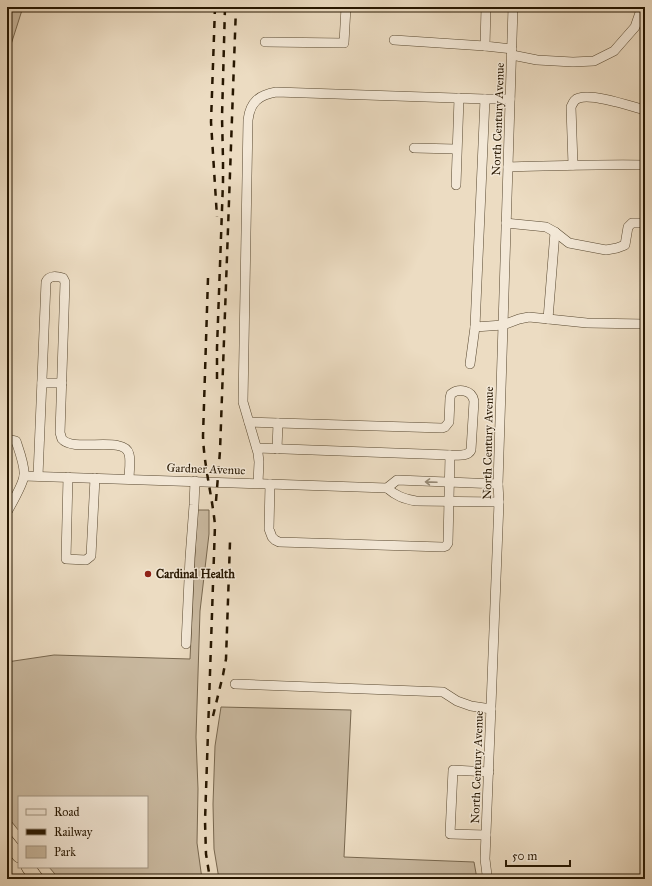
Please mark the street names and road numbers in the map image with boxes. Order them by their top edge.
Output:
street label: North Century Avenue [489,62,507,176]
street label: North Century Avenue [480,386,496,500]
street label: Gardner Avenue [166,461,246,477]
street label: North Century Avenue [468,710,486,824]

